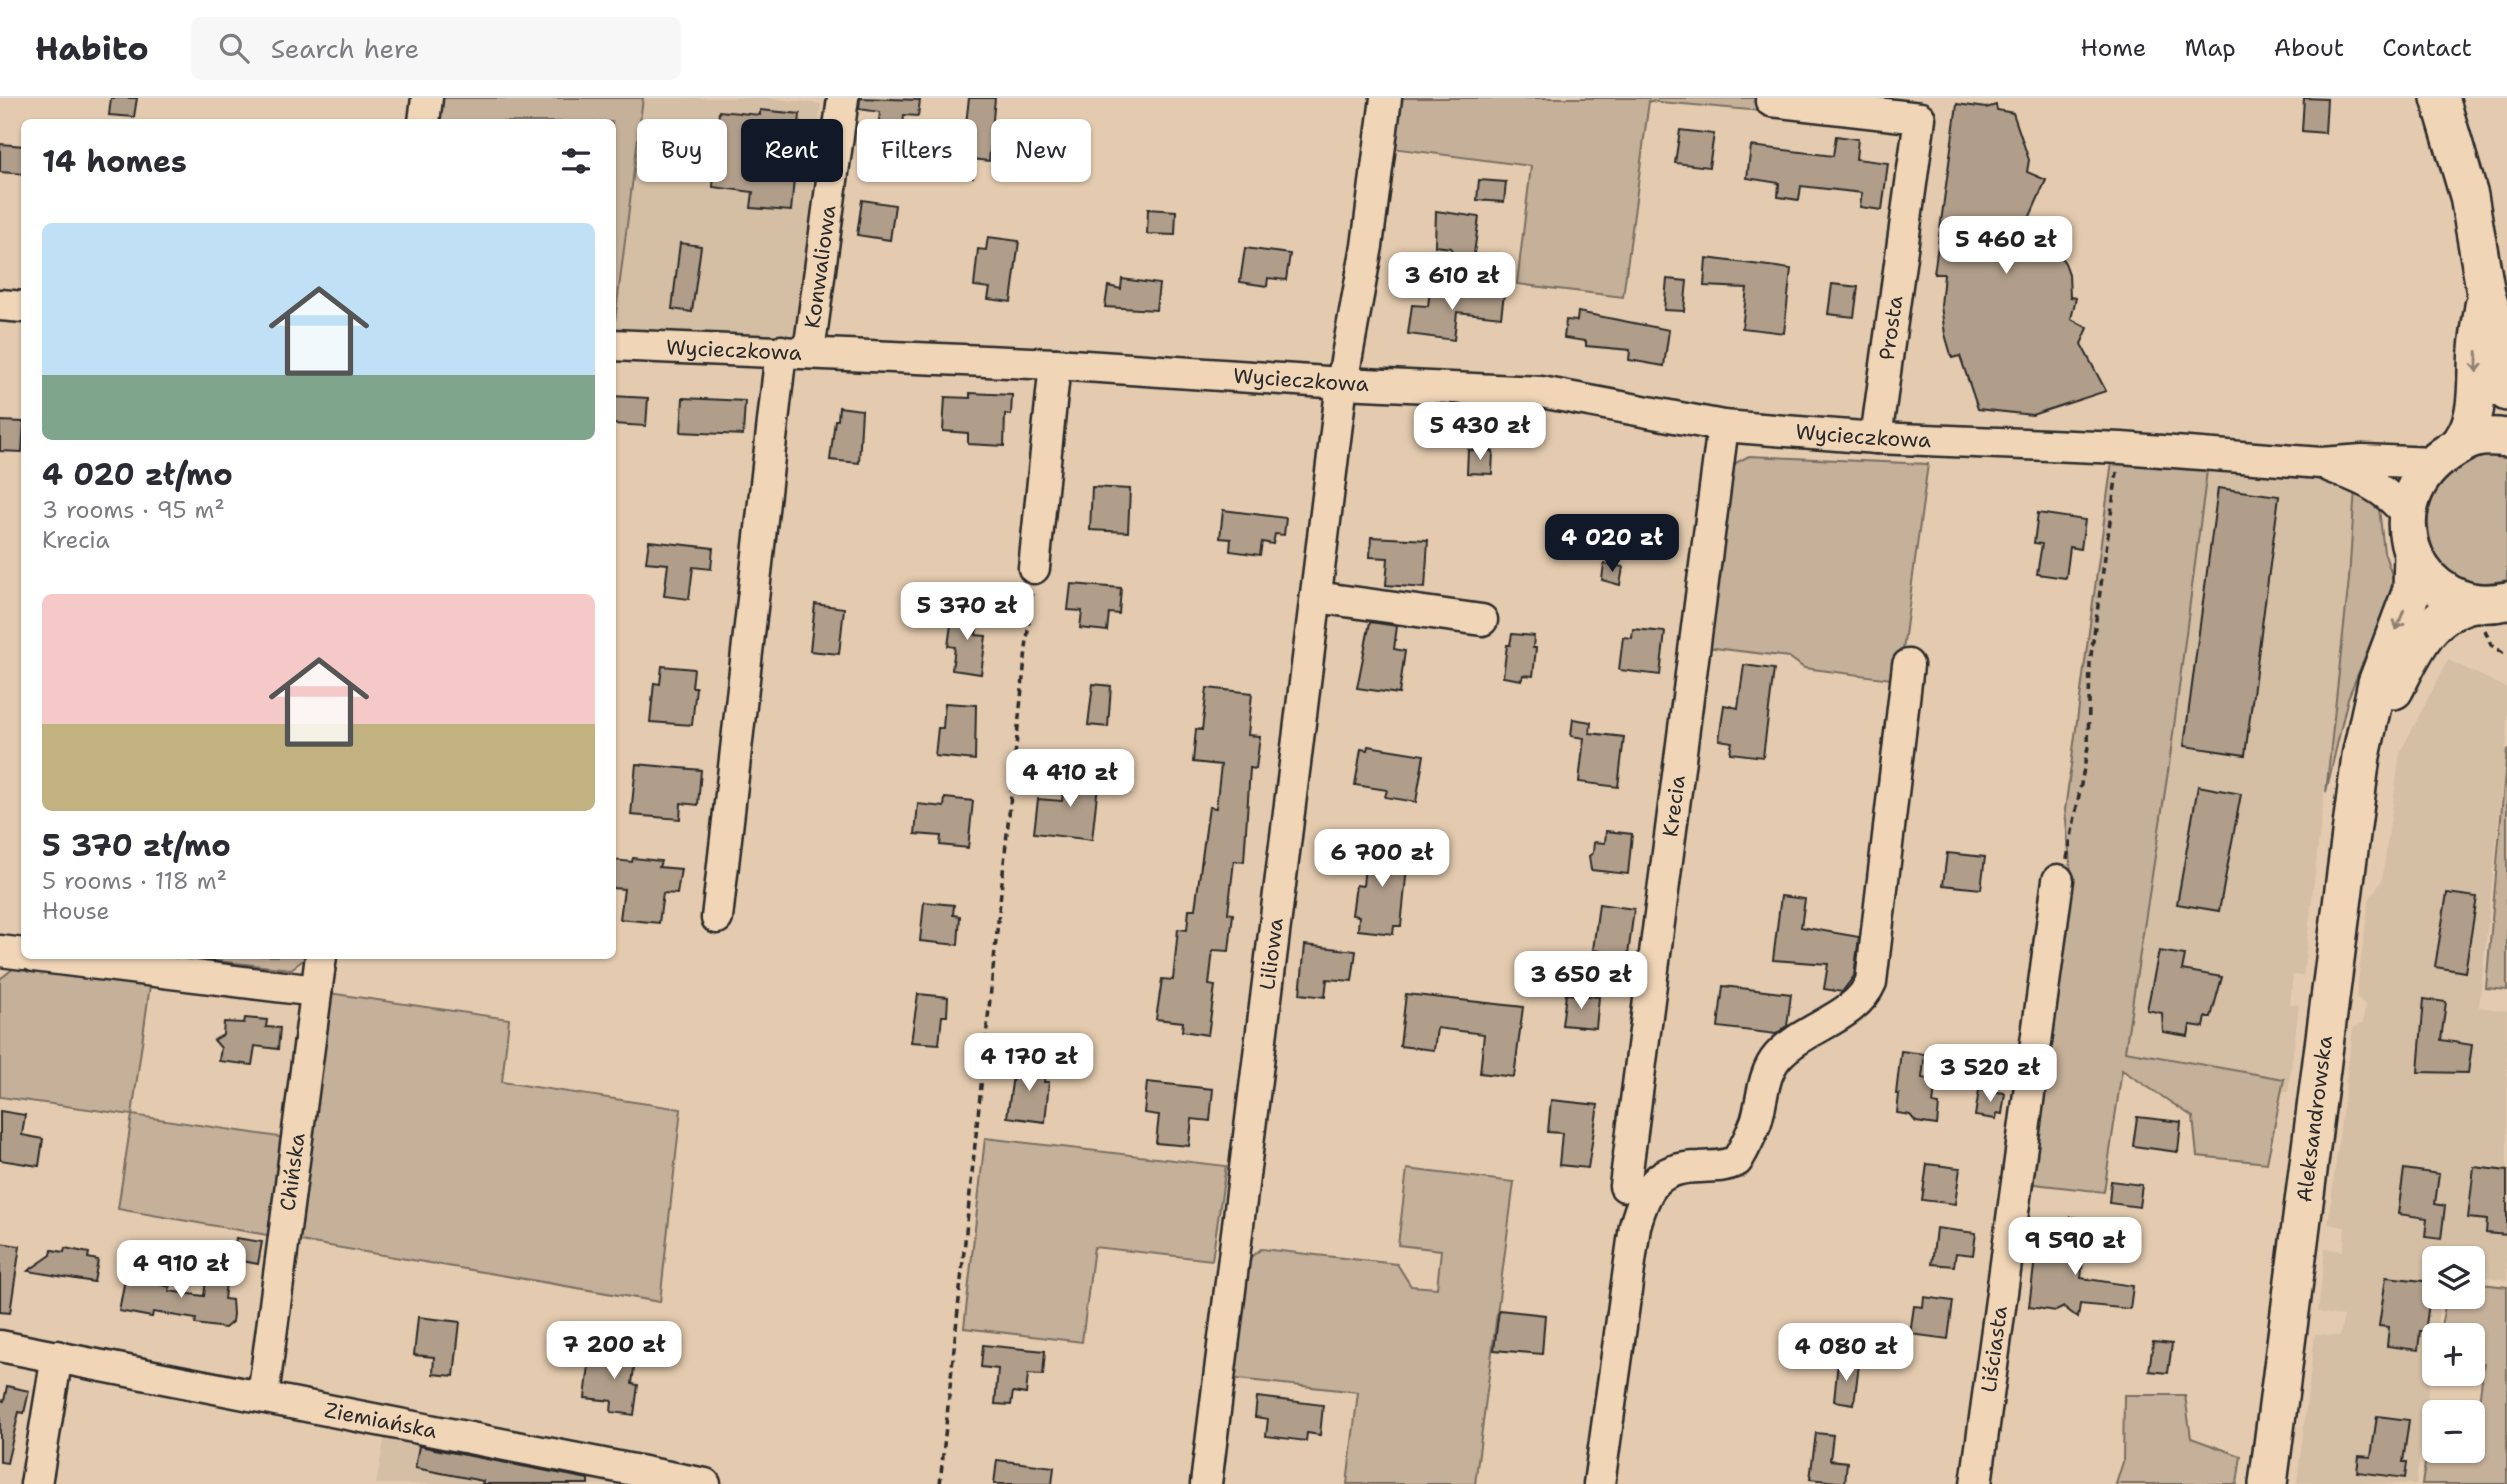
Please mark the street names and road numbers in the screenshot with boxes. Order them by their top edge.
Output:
street label: Konwaliowa [798,203,843,330]
street label: Prosta [1873,294,1909,362]
street label: Wycieczkowa [665,333,802,367]
street label: Wycieczkowa [1232,362,1369,398]
street label: Wycieczkowa [1794,418,1932,454]
street label: Krecia [1656,774,1692,839]
street label: Liliowa [1253,917,1290,992]
street label: Aleksandrowska [2290,1034,2339,1204]
street label: Chińska [274,1131,312,1213]
street label: Liściasta [1975,1304,2014,1394]
street label: Ziemiańska [322,1396,439,1445]

